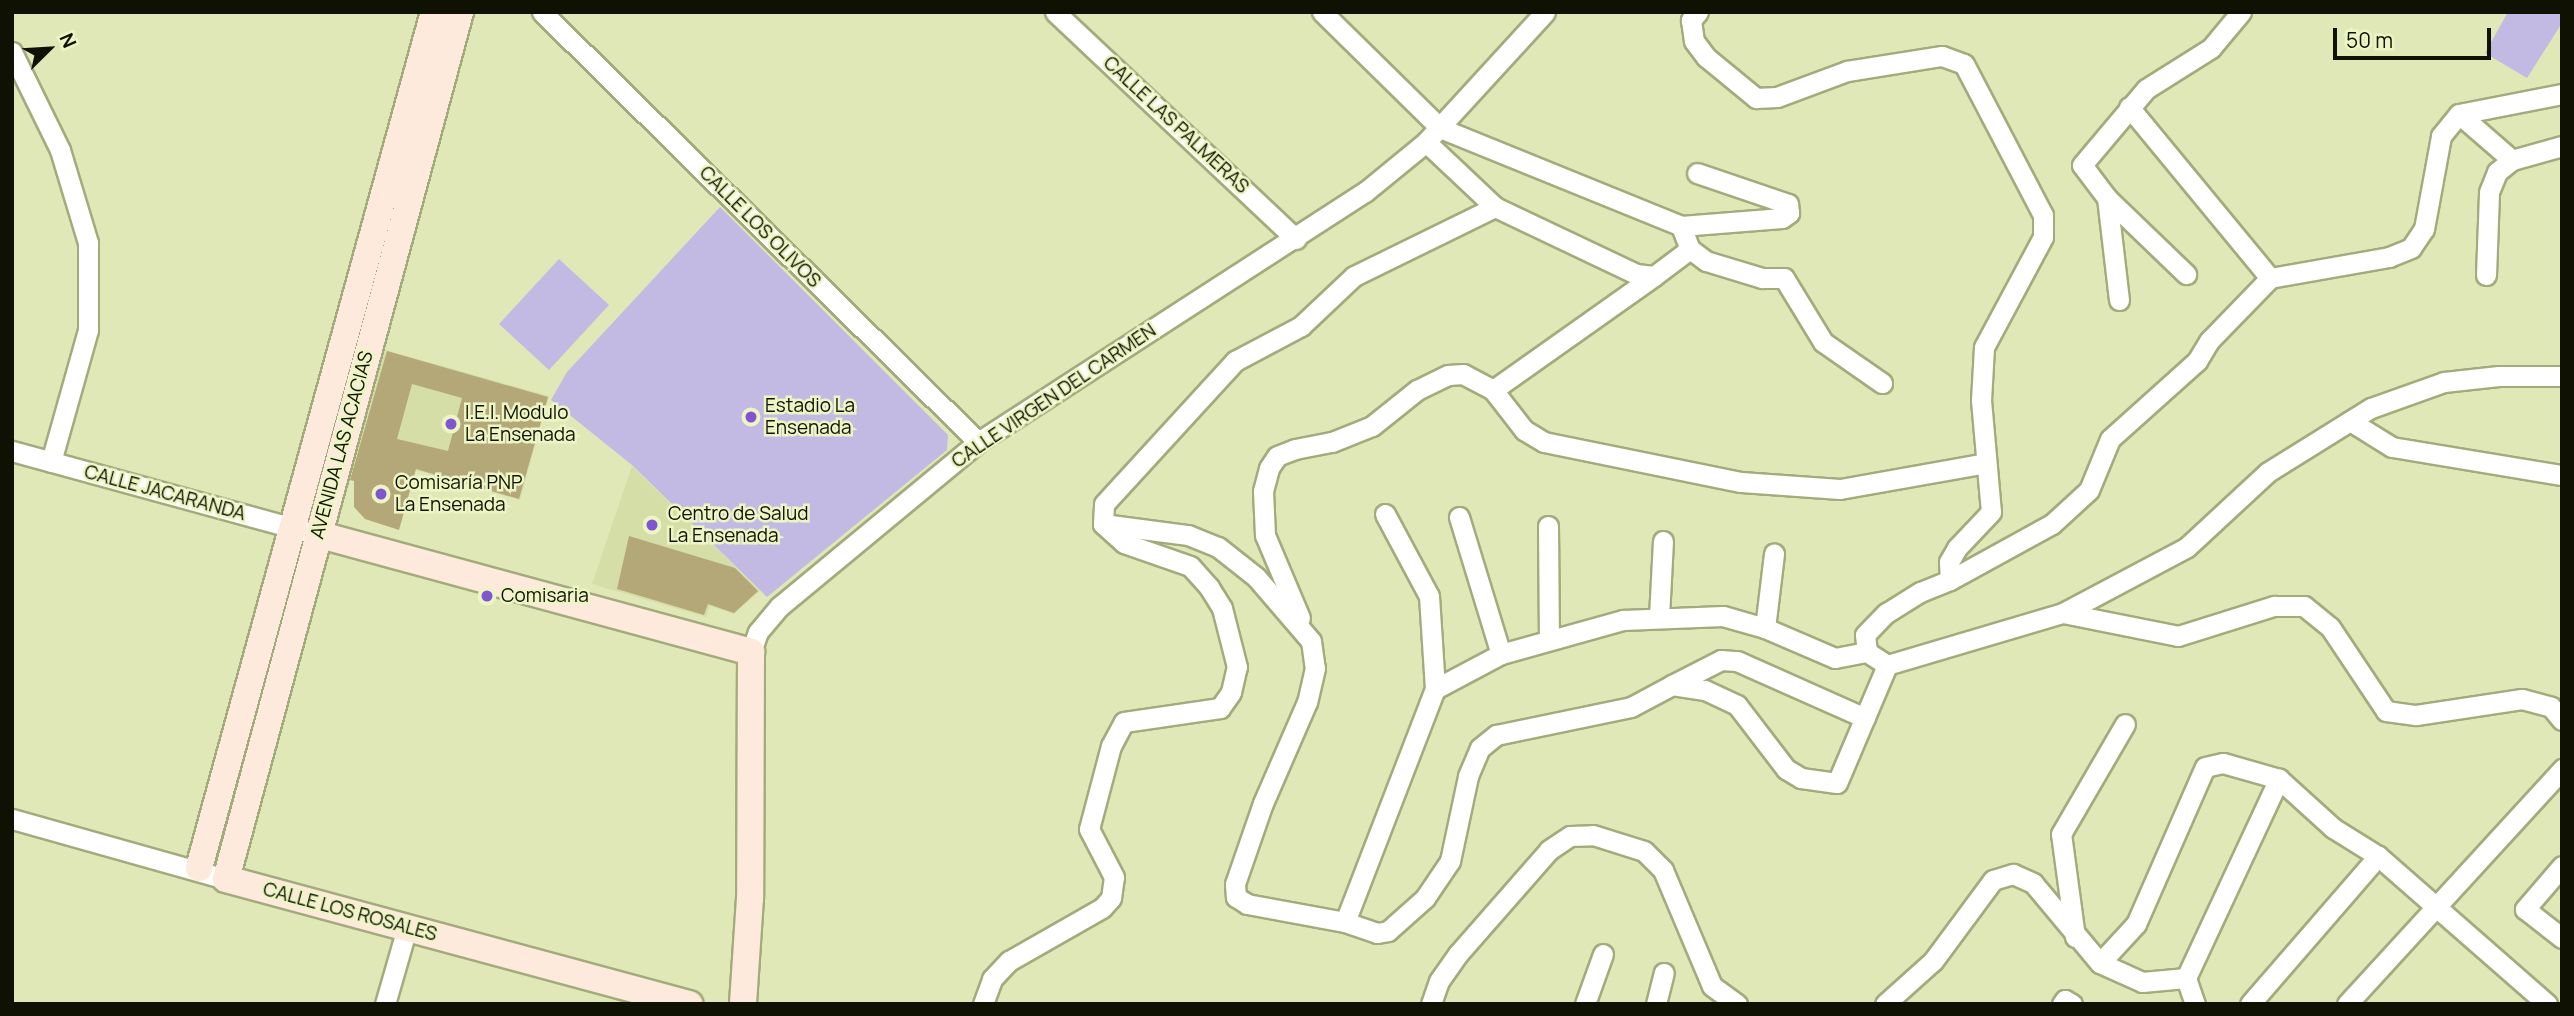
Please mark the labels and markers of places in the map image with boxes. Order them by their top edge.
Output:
place label: Estadio La Ensenada [765,395,855,439]
place label: I.E.I. Modulo La Ensenada [465,402,576,446]
marker: Estadio La Ensenada [743,409,759,425]
marker: I.E.I. Modulo La Ensenada [443,416,459,432]
place label: Comisaría PNP La Ensenada [395,472,523,516]
marker: Comisaría PNP La Ensenada [373,486,389,502]
place label: Centro de Salud La Ensenada [668,503,808,547]
marker: Centro de Salud La Ensenada [642,515,662,535]
place label: Comisaria [501,585,589,607]
marker: Comisaria [479,588,495,604]

